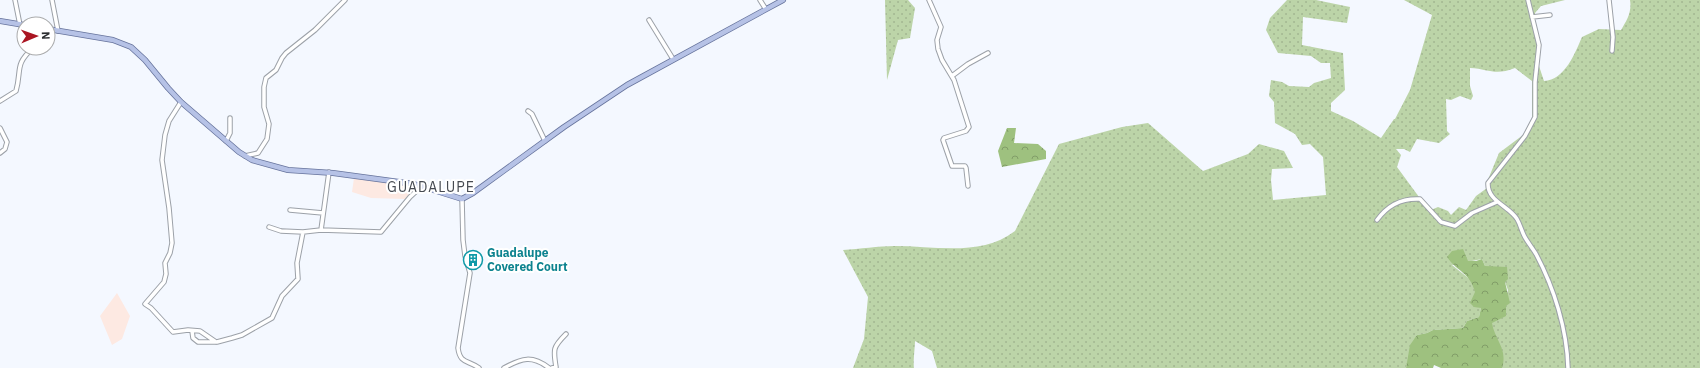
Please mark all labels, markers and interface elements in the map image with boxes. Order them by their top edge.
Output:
north arrow [16,16,56,56]
text: N [39,31,53,40]
district label: GUADALUPE [387,178,475,196]
place label: Guadalupe Covered Court [487,245,568,274]
building icon: Guadalupe Covered Court [462,249,484,271]

